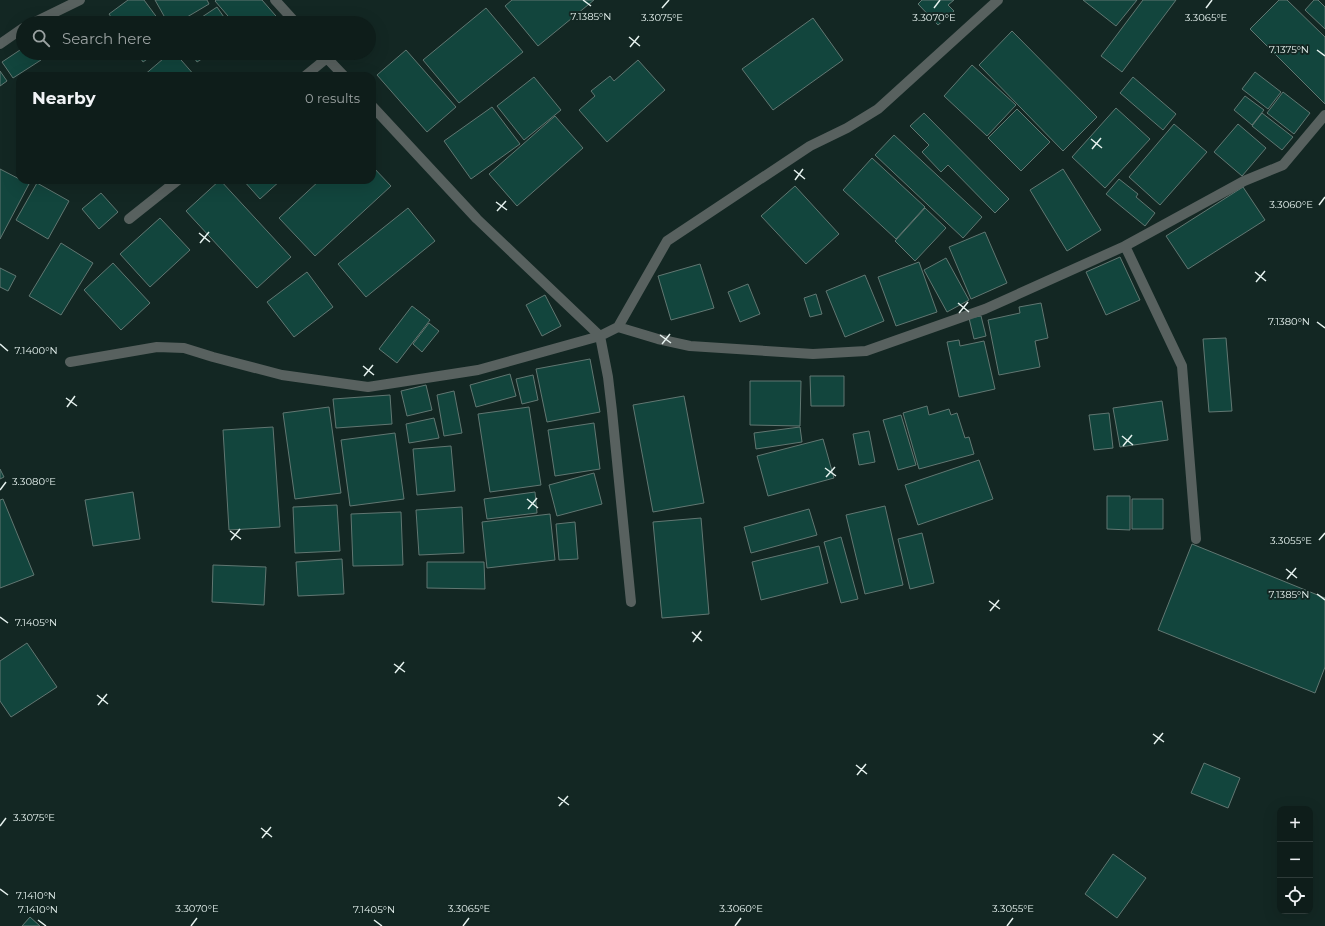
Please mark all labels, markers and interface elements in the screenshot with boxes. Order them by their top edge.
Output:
text: 7.1385°N [571,10,611,23]
text: 3.3075°E [641,11,683,24]
text: 3.3070°E [912,11,956,24]
text: 3.3065°E [1185,11,1228,24]
search box [16,16,376,60]
icon: search [30,27,52,49]
text: Search here [62,29,151,48]
text: 7.1375°N [1269,43,1309,56]
text: Nearby [32,88,96,108]
text: 0 results [305,90,360,106]
text: 3.3060°E [1269,198,1313,211]
text: 7.1380°N [1268,315,1310,328]
text: 7.1400°N [14,344,58,357]
text: 3.3080°E [12,475,56,488]
text: 3.3055°E [1270,534,1312,547]
text: 7.1385°N [1269,588,1309,601]
text: 7.1405°N [15,616,57,629]
map controls [1277,806,1313,914]
button: + [1277,806,1313,842]
text: 3.3075°E [13,811,55,824]
button: − [1277,842,1313,878]
button: locate [1277,878,1313,914]
text: 7.1410°N [16,889,56,902]
text: 3.3070°E [175,902,219,915]
text: 3.3065°E [448,902,491,915]
text: 3.3060°E [719,902,763,915]
text: 3.3055°E [992,902,1034,915]
text: 7.1410°N [18,903,58,916]
text: 7.1405°N [353,903,395,916]

